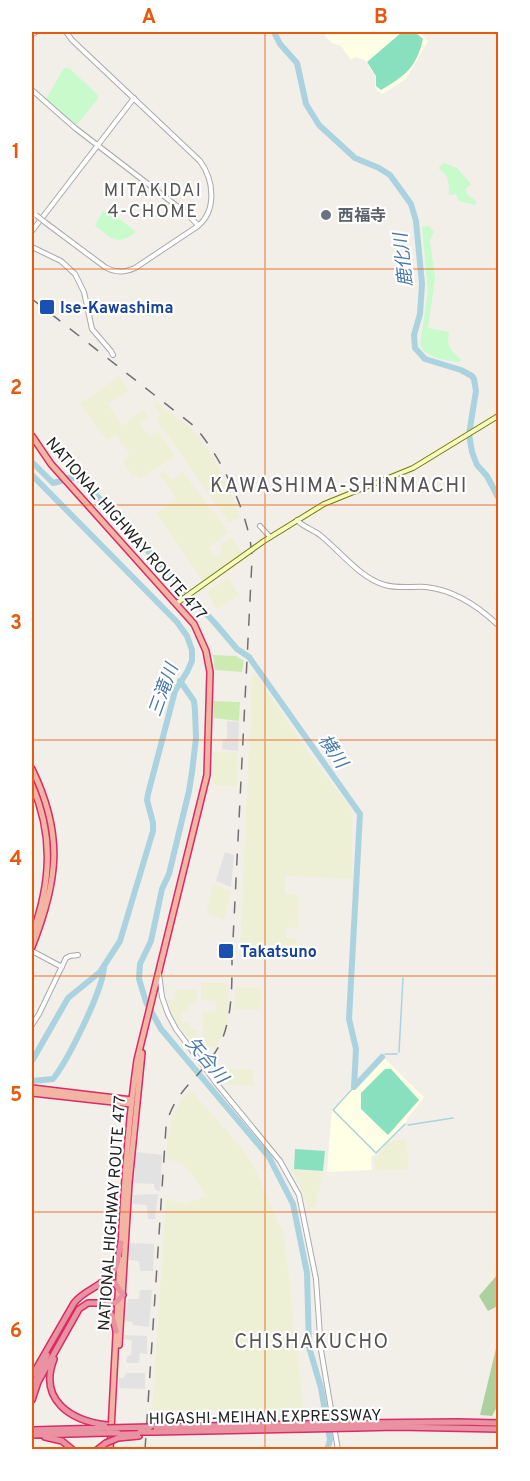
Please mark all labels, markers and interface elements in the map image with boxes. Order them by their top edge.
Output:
text: A [142,5,156,31]
text: B [374,5,388,31]
text: 1 [12,140,20,166]
district label: MITAKIDAI 4-CHOME [104,180,202,224]
place label: 西福寺 [338,207,386,227]
marker: 西福寺 [319,208,333,222]
water label: 鹿化川 [390,230,419,288]
marker: Ise-Kawashima [38,298,56,316]
place label: Ise-Kawashima [60,299,173,319]
text: 2 [10,376,22,402]
street label: NATIONAL HIGHWAY ROUTE 477 [41,434,210,625]
district label: KAWASHIMA-SHINMACHI [210,474,468,500]
text: 3 [10,611,22,637]
water label: 三滝川 [144,659,185,720]
water label: 横川 [312,731,353,775]
text: 4 [10,847,22,873]
marker: Takatsuno [217,942,235,960]
place label: Takatsuno [240,943,317,963]
water label: 矢合川 [180,1033,233,1091]
text: 5 [10,1083,22,1109]
street label: NATIONAL HIGHWAY ROUTE 477 [95,1095,131,1331]
text: 6 [10,1319,22,1345]
district label: CHISHAKUCHO [234,1330,390,1356]
street label: HIGASHI-MEIHAN EXPRESSWAY [148,1406,382,1430]

